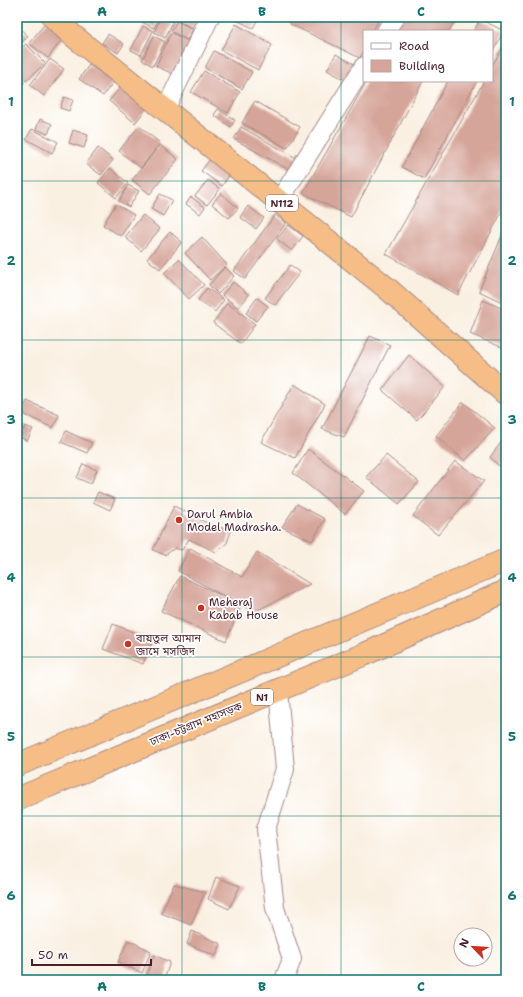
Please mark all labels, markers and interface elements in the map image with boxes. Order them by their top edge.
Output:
text: A [97,3,107,20]
text: B [258,3,266,20]
text: C [417,3,425,20]
legend [363,30,493,82]
text: Road [399,38,430,54]
text: Building [399,58,445,74]
text: 1 [8,93,14,110]
text: 1 [509,93,515,110]
road number: N112 [266,195,298,211]
text: 2 [6,252,16,269]
text: 2 [507,252,517,269]
text: 3 [6,411,16,428]
text: 3 [507,411,517,428]
place label: Darul Ambia Model Madrasha. [187,507,282,535]
marker: Darul Ambia Model Madrasha. [174,515,184,525]
text: 4 [6,569,16,586]
text: 4 [507,569,517,586]
place label: Meheraj Kabab House [209,595,278,623]
marker: Meheraj Kabab House [196,603,206,613]
place label: বায়তুল আমান জামে মসজিদ [135,631,201,659]
marker: বায়তুল আমান জামে মসজিদ [123,639,133,649]
road number: N1 [251,689,273,705]
street label: ঢাকা-চট্টগ্রাম মহাসড়ক [147,699,244,750]
text: 5 [7,728,15,745]
text: 5 [508,728,516,745]
text: 6 [6,887,16,904]
text: 6 [507,887,517,904]
north arrow [453,927,493,967]
text: N [456,936,473,950]
scale bar [32,941,151,967]
text: 50 m [38,947,68,963]
text: A [97,978,107,995]
text: B [258,978,266,995]
text: C [417,978,425,995]

